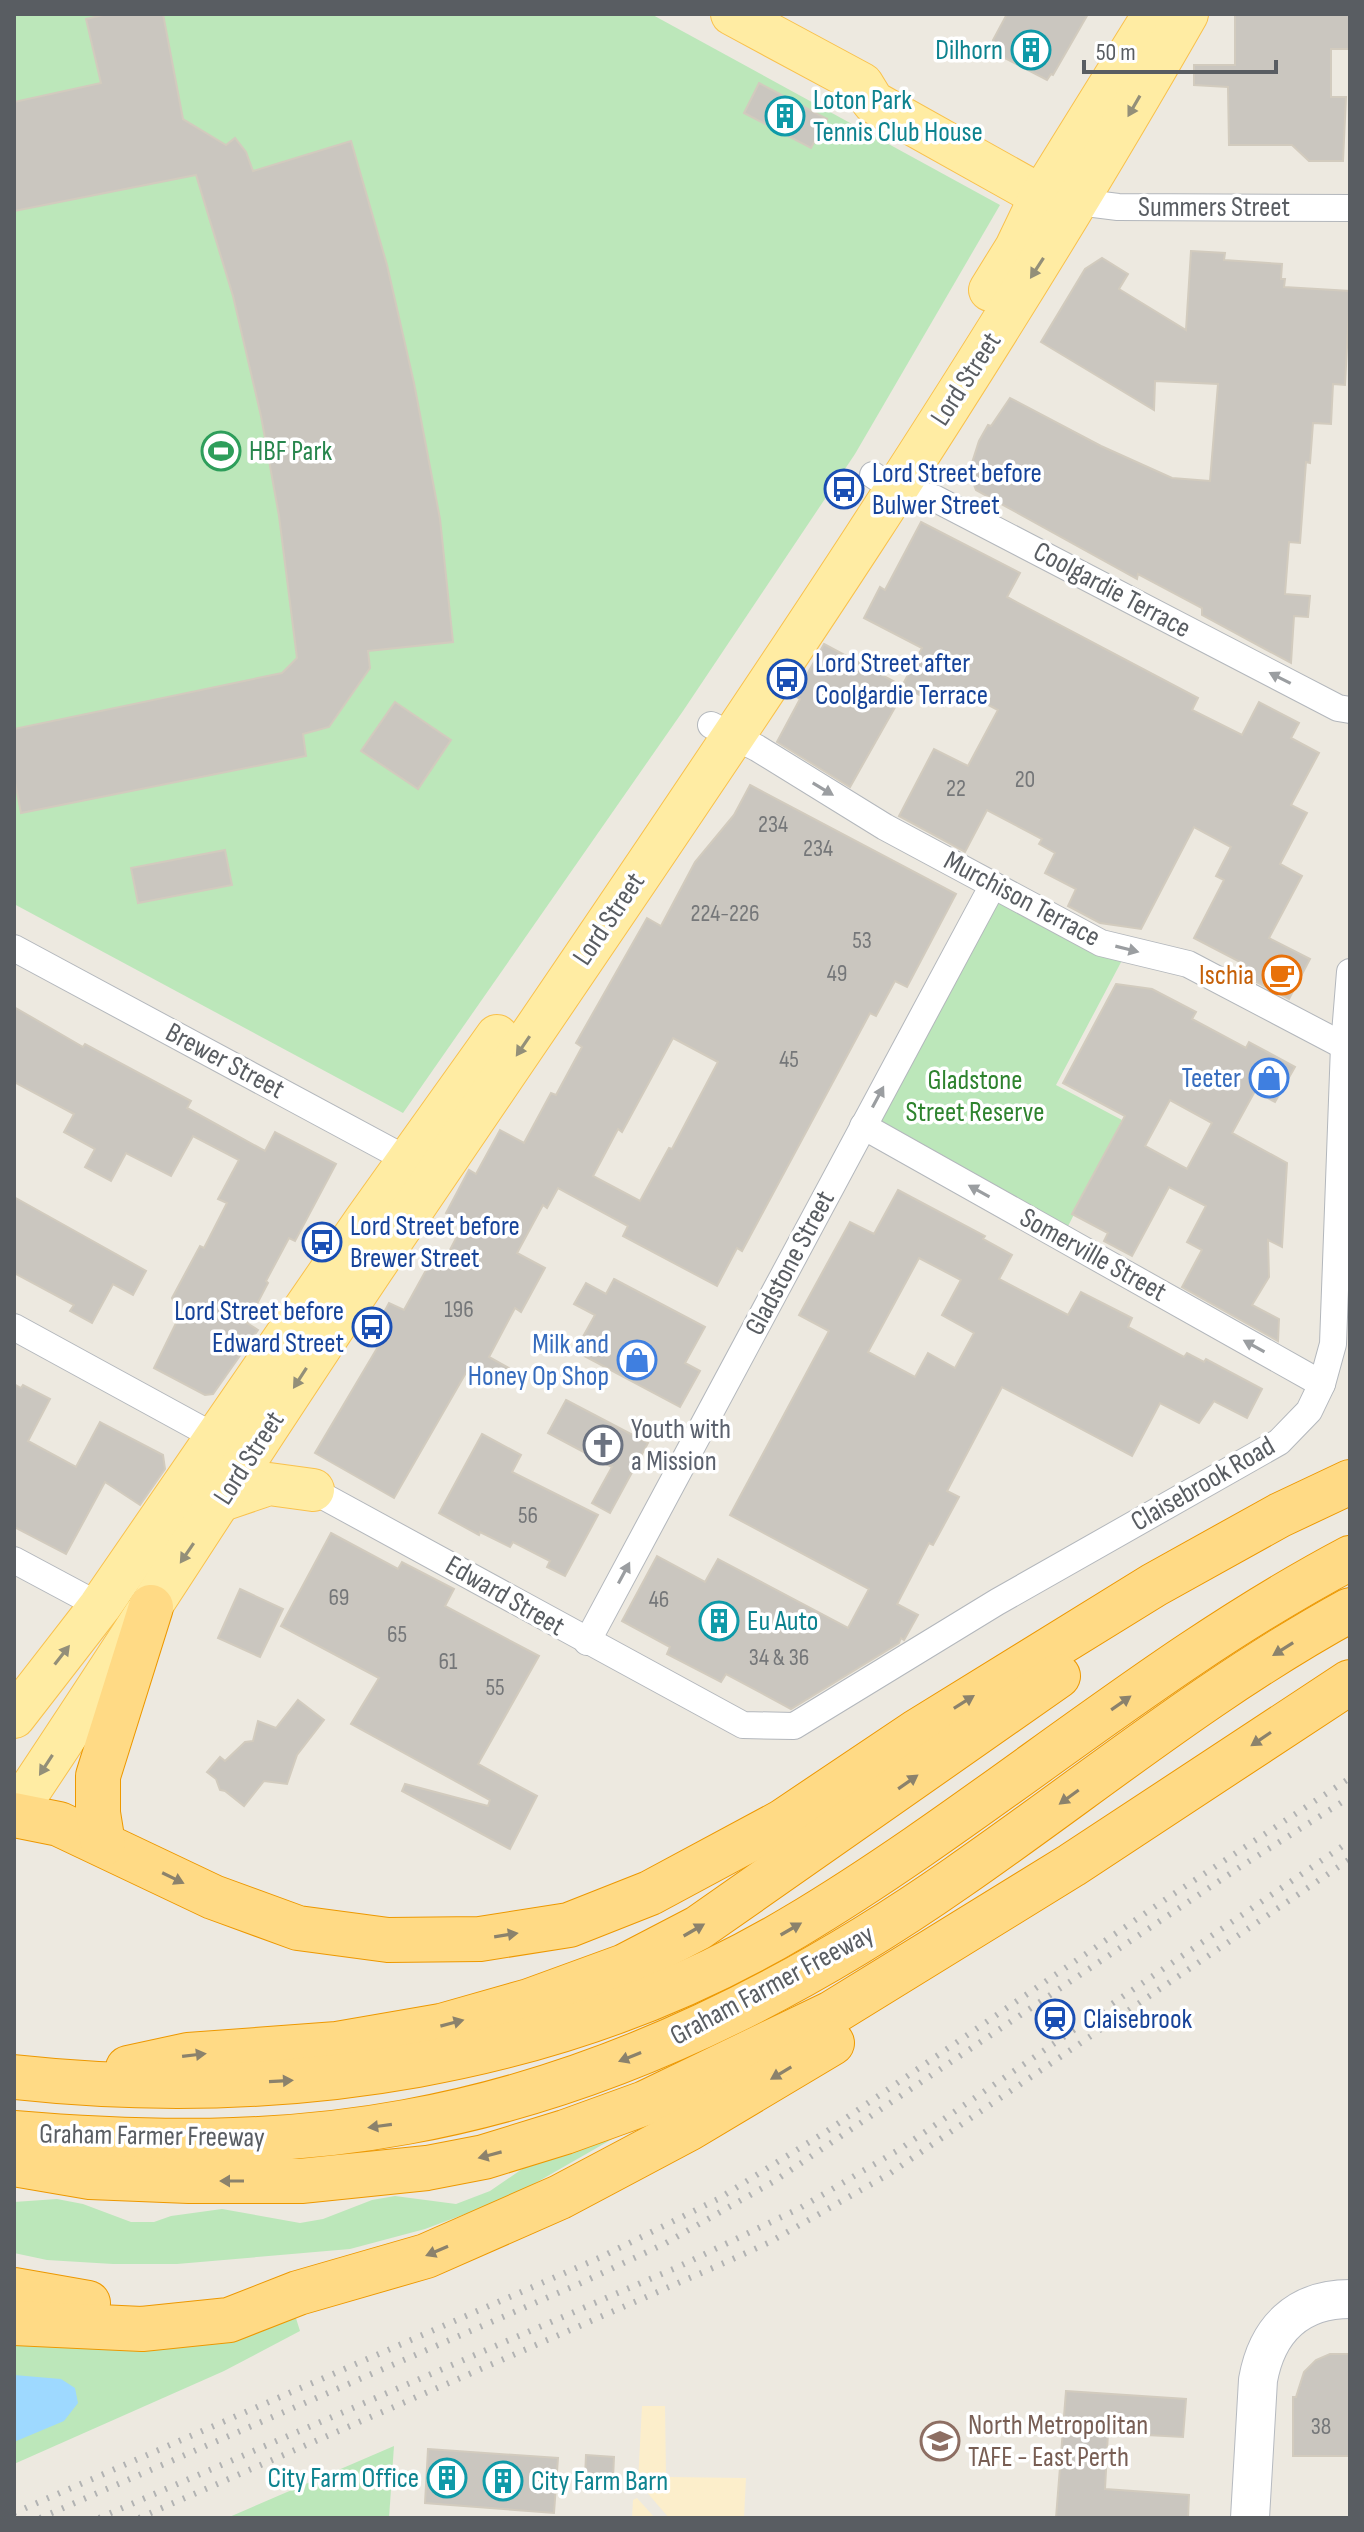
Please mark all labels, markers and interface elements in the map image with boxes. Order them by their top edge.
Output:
scale bar [1084,24,1276,74]
building icon: Dilhorn [1010,29,1052,71]
place label: Dilhorn [935,34,1003,67]
text: 50 m [1096,38,1136,67]
place label: Loton Park Tennis Club House [813,84,983,149]
building icon: Loton Park Tennis Club House [764,95,806,137]
one-way arrow [1127,95,1141,117]
street label: Summers Street [1138,191,1290,224]
one-way arrow [1030,257,1044,279]
street label: Lord Street [924,326,1008,432]
sports icon: HBF Park [200,430,242,472]
place label: HBF Park [249,435,332,468]
place label: Lord Street before Bulwer Street [872,457,1042,522]
bus stop icon: Lord Street before Bulwer Street [823,468,865,510]
street label: Coolgardie Terrace [1028,535,1196,645]
place label: Lord Street after Coolgardie Terrace [815,647,988,712]
bus stop icon: Lord Street after Coolgardie Terrace [766,658,808,700]
one-way arrow [1268,671,1291,684]
house number: 20 [1015,765,1035,794]
house number: 22 [946,774,966,803]
one-way arrow [812,782,834,796]
house number: 234 [758,810,788,839]
house number: 234 [803,834,833,863]
street label: Murchison Terrace [938,844,1106,954]
street label: Lord Street [566,866,652,972]
house number: 224-226 [691,899,759,928]
house number: 53 [852,926,872,955]
one-way arrow [1114,943,1139,956]
cafe icon: Ischia [1261,954,1303,996]
house number: 49 [827,959,847,988]
place label: Ischia [1199,959,1254,992]
street label: Brewer Street [160,1016,290,1106]
one-way arrow [516,1035,531,1057]
house number: 45 [779,1045,799,1074]
shop icon: Teeter [1248,1057,1290,1099]
place label: Teeter [1181,1062,1241,1095]
park label: Gladstone Street Reserve [906,1064,1044,1129]
one-way arrow [872,1086,885,1109]
one-way arrow [967,1184,990,1198]
street label: Gladstone Street [738,1185,842,1341]
street label: Somerville Street [1014,1201,1172,1309]
place label: Lord Street before Brewer Street [350,1210,520,1275]
bus stop icon: Lord Street before Brewer Street [301,1221,343,1263]
place label: Lord Street before Edward Street [174,1295,344,1360]
house number: 196 [444,1295,474,1324]
bus stop icon: Lord Street before Edward Street [351,1306,393,1348]
place label: Milk and Honey Op Shop [468,1328,609,1393]
shop icon: Milk and Honey Op Shop [616,1339,658,1381]
one-way arrow [1243,1339,1265,1353]
one-way arrow [294,1367,308,1389]
street label: Lord Street [207,1405,291,1511]
place label: Youth with a Mission [631,1413,731,1478]
church icon: Youth with a Mission [582,1424,624,1466]
street label: Claisebrook Road [1125,1430,1281,1538]
house number: 56 [518,1501,538,1530]
one-way arrow [180,1543,195,1564]
street label: Edward Street [440,1549,570,1643]
one-way arrow [617,1562,630,1585]
house number: 69 [329,1583,350,1612]
house number: 46 [649,1585,669,1614]
building icon: Eu Auto [698,1600,740,1642]
place label: Eu Auto [747,1605,818,1638]
house number: 65 [387,1620,407,1649]
one-way arrow [1272,1642,1294,1656]
house number: 34 & 36 [749,1643,809,1672]
one-way arrow [53,1645,69,1665]
house number: 61 [439,1647,458,1676]
house number: 55 [485,1673,505,1702]
one-way arrow [1110,1695,1131,1711]
one-way arrow [953,1696,975,1710]
one-way arrow [1250,1732,1271,1747]
one-way arrow [39,1755,54,1776]
one-way arrow [897,1775,918,1791]
one-way arrow [1059,1789,1080,1804]
one-way arrow [162,1871,185,1885]
street label: Graham Farmer Freeway [665,1917,879,2053]
one-way arrow [780,1922,802,1936]
one-way arrow [682,1923,705,1936]
one-way arrow [494,1928,519,1941]
station icon: Claisebrook [1034,1998,1076,2040]
place label: Claisebrook [1083,2003,1193,2036]
one-way arrow [441,2016,465,2029]
one-way arrow [182,2048,207,2061]
one-way arrow [618,2051,642,2064]
one-way arrow [770,2066,792,2080]
one-way arrow [269,2074,294,2087]
street label: Graham Farmer Freeway [39,2118,265,2154]
one-way arrow [367,2120,392,2133]
one-way arrow [478,2149,503,2161]
one-way arrow [219,2175,244,2187]
one-way arrow [426,2244,449,2257]
place label: North Metropolitan TAFE - East Perth [968,2409,1148,2474]
house number: 38 [1311,2412,1331,2441]
school or university icon: North Metropolitan TAFE - East Perth [919,2420,961,2462]
building icon: City Farm Office [426,2457,468,2499]
building icon: City Farm Barn [482,2460,524,2502]
place label: City Farm Office [268,2462,419,2495]
place label: City Farm Barn [531,2465,668,2498]

